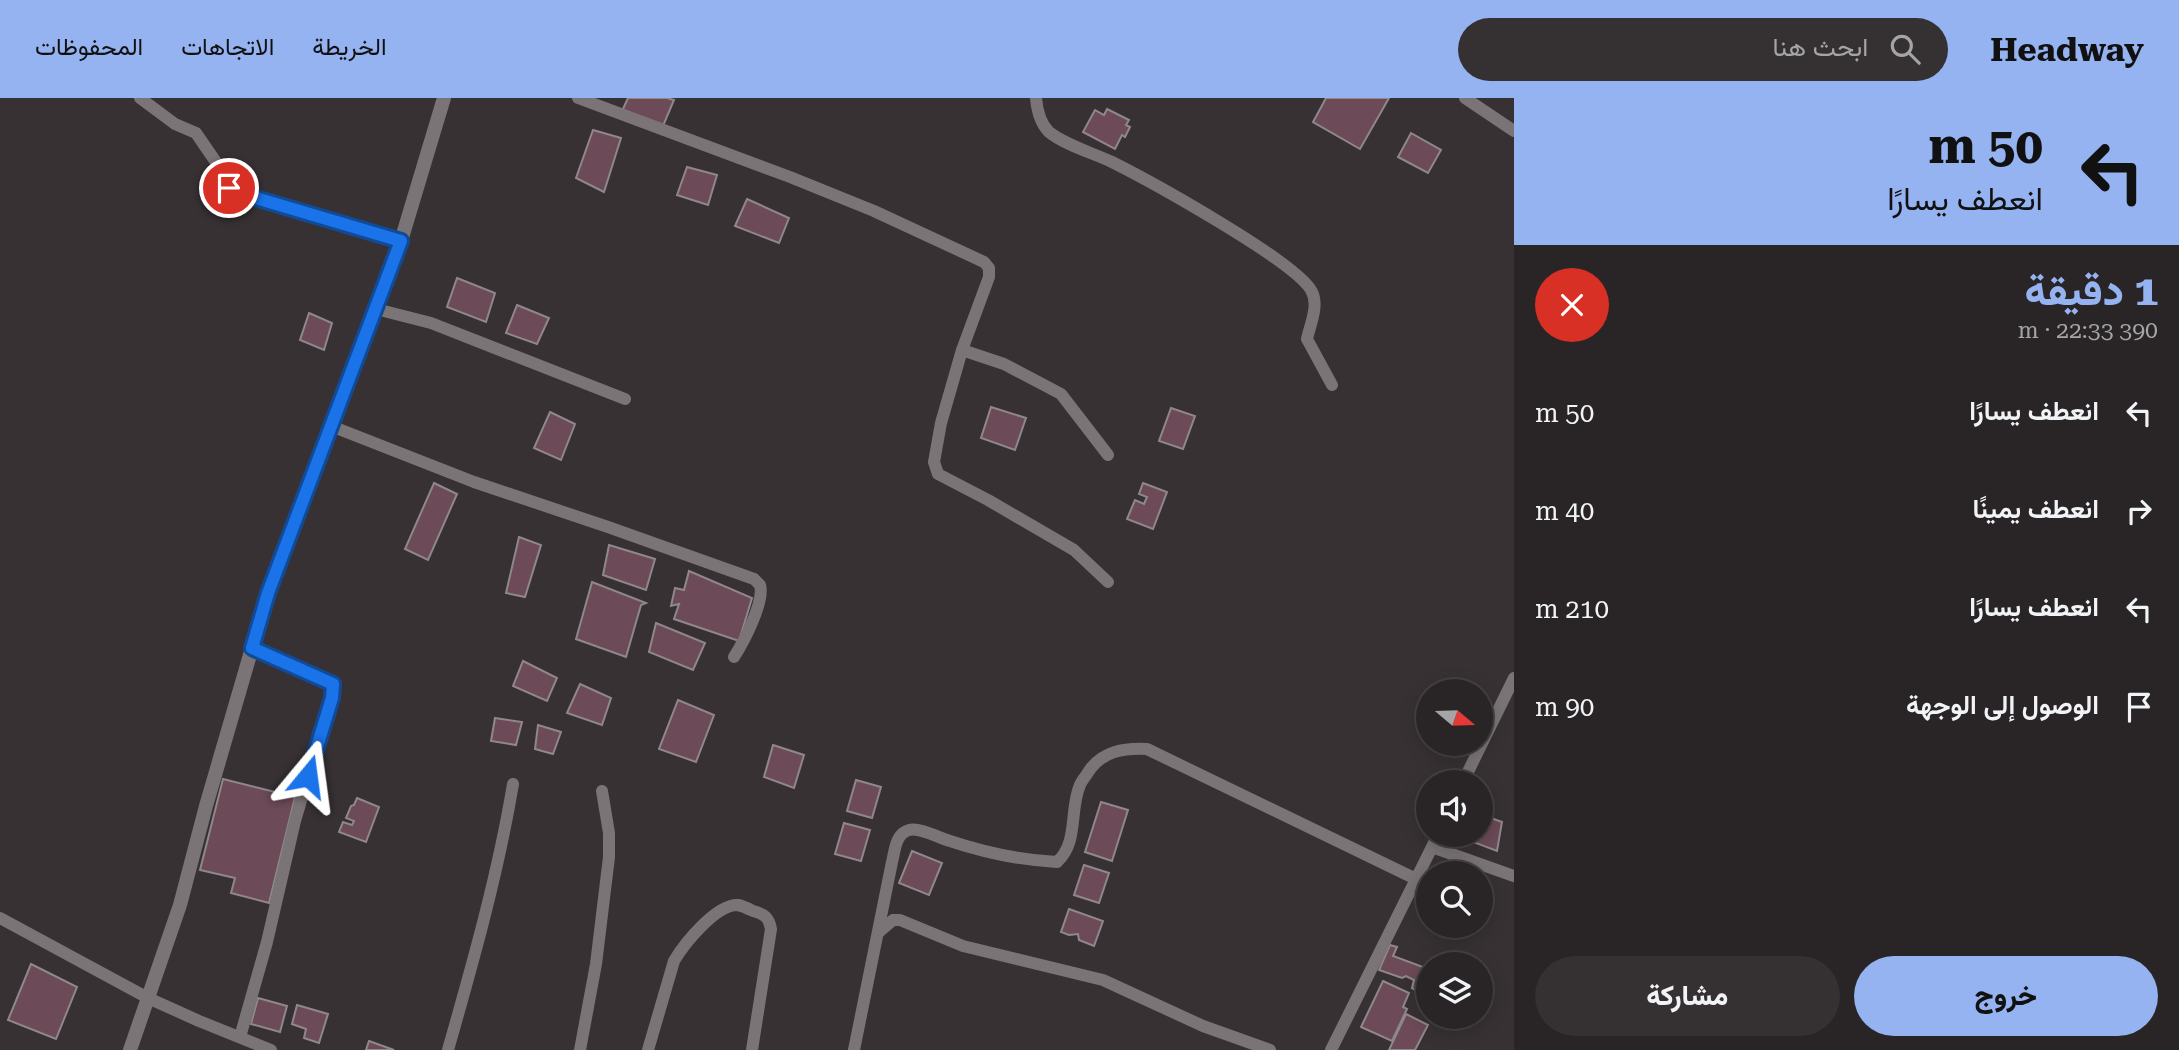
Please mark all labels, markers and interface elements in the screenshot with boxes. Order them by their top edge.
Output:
search box [1458,18,1948,81]
icon: search [1886,30,1924,68]
text: Headway [1990,30,2144,69]
text: ابحث هنا [1772,32,1868,62]
text: المحفوظات [35,33,143,61]
text: الاتجاهات [181,33,274,61]
text: الخريطة [312,33,387,61]
text: 50 m [1928,118,2043,175]
icon: left [2067,126,2158,217]
pin [199,158,259,218]
icon: arrive [210,169,248,207]
text: انعطف يسارًا [1887,180,2043,218]
text: 1 دقيقة [2024,266,2158,315]
button: close [1535,268,1609,342]
text: 390 m · 22:33 [2018,317,2158,344]
icon: left [2120,394,2158,432]
text: انعطف يسارًا [1969,396,2099,426]
text: 50 m [1535,398,1594,428]
icon: right [2120,492,2158,530]
text: انعطف يمينًا [1973,494,2099,524]
text: 40 m [1535,496,1594,526]
icon: left [2120,590,2158,628]
text: انعطف يسارًا [1969,592,2099,622]
text: 210 m [1535,594,1609,624]
north arrow [1416,679,1493,756]
map controls [1416,679,1493,1029]
icon: arrive [2120,688,2158,726]
text: الوصول إلى الوجهة [1906,690,2099,720]
text: 90 m [1535,692,1594,722]
position arrow [271,739,345,813]
button: sound [1416,770,1493,847]
button: search [1416,861,1493,938]
button: layers [1416,952,1493,1029]
button: مشاركة [1535,956,1840,1036]
button: خروج [1854,956,2158,1036]

